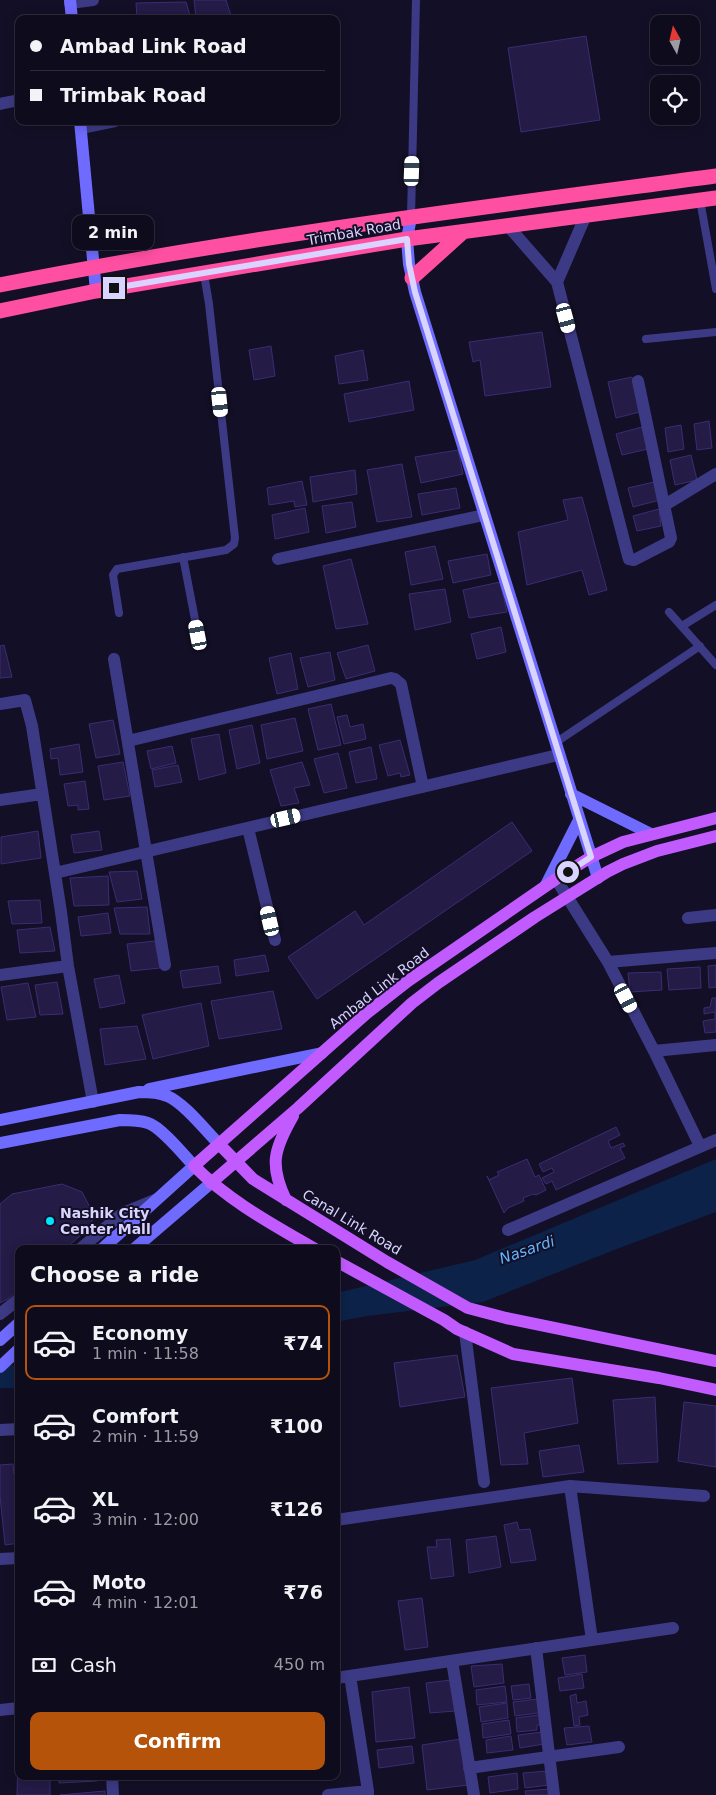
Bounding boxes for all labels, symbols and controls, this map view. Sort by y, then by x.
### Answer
north arrow [650,15,700,65]
map controls [650,15,700,125]
text: Ambad Link Road [60,35,247,57]
button: locate [650,75,700,125]
text: Trimbak Road [60,84,206,106]
car [403,156,420,186]
callout: 2 min [73,216,155,250]
street label: Trimbak Road [305,216,402,248]
text: 2 min [88,223,138,242]
route end [103,277,125,299]
car [554,302,577,334]
car [210,386,229,418]
car [187,619,208,651]
car [269,807,302,829]
route start [557,861,579,883]
car [259,905,280,937]
street label: Ambad Link Road [326,944,432,1032]
car [612,981,639,1015]
street label: Canal Link Road [300,1186,404,1258]
place label: Nashik City Center Mall [60,1205,151,1237]
marker: Nashik City Center Mall [44,1215,56,1227]
water label: Nasardi [497,1232,558,1268]
text: Choose a ride [30,1262,199,1287]
icon: car [32,1320,77,1365]
text: Economy [92,1322,188,1344]
text: ₹74 [283,1332,323,1354]
text: 1 min · 11:58 [92,1344,199,1363]
icon: car [32,1403,77,1448]
text: Comfort [92,1405,179,1427]
text: ₹100 [270,1415,323,1437]
text: 2 min · 11:59 [92,1427,199,1446]
icon: car [32,1486,77,1531]
text: XL [92,1488,119,1510]
text: ₹126 [270,1498,323,1520]
text: 3 min · 12:00 [92,1510,199,1529]
icon: car [32,1569,77,1614]
text: Moto [92,1571,146,1593]
text: ₹76 [283,1581,323,1603]
text: 4 min · 12:01 [92,1593,199,1612]
icon: cash [30,1651,58,1679]
text: Cash [70,1654,117,1676]
text: 450 m [274,1655,325,1674]
button: Confirm [30,1712,325,1770]

